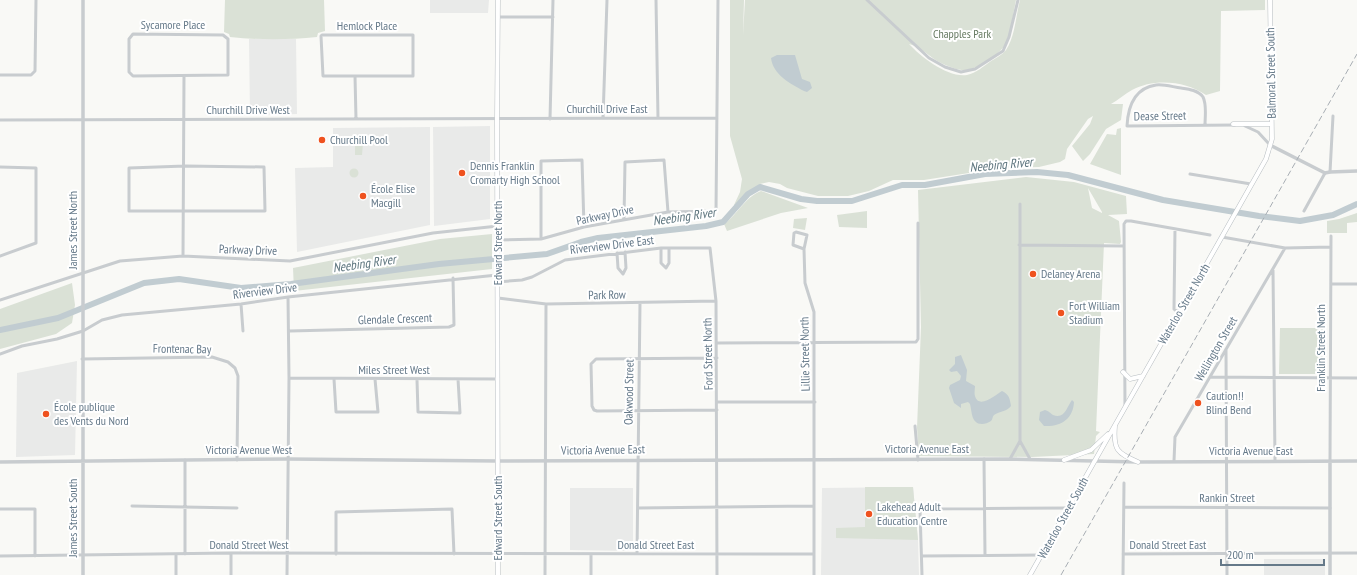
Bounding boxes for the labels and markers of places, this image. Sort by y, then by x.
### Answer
place label: Churchill Pool [330,132,388,147]
marker: Churchill Pool [317,135,327,145]
place label: Dennis Franklin Cromarty High School [470,158,560,187]
marker: Dennis Franklin Cromarty High School [457,168,467,178]
place label: École Elise Macgill [371,181,415,210]
marker: École Elise Macgill [358,191,368,201]
place label: Delaney Arena [1041,266,1100,281]
marker: Delaney Arena [1028,269,1038,279]
place label: Fort William Stadium [1069,298,1120,327]
marker: Fort William Stadium [1056,308,1066,318]
place label: Caution!! Blind Bend [1206,388,1251,417]
marker: Caution!! Blind Bend [1193,398,1203,408]
place label: École publique des Vents du Nord [54,399,129,428]
marker: École publique des Vents du Nord [41,409,51,419]
place label: Lakehead Adult Education Centre [877,499,947,528]
marker: Lakehead Adult Education Centre [864,509,874,519]

